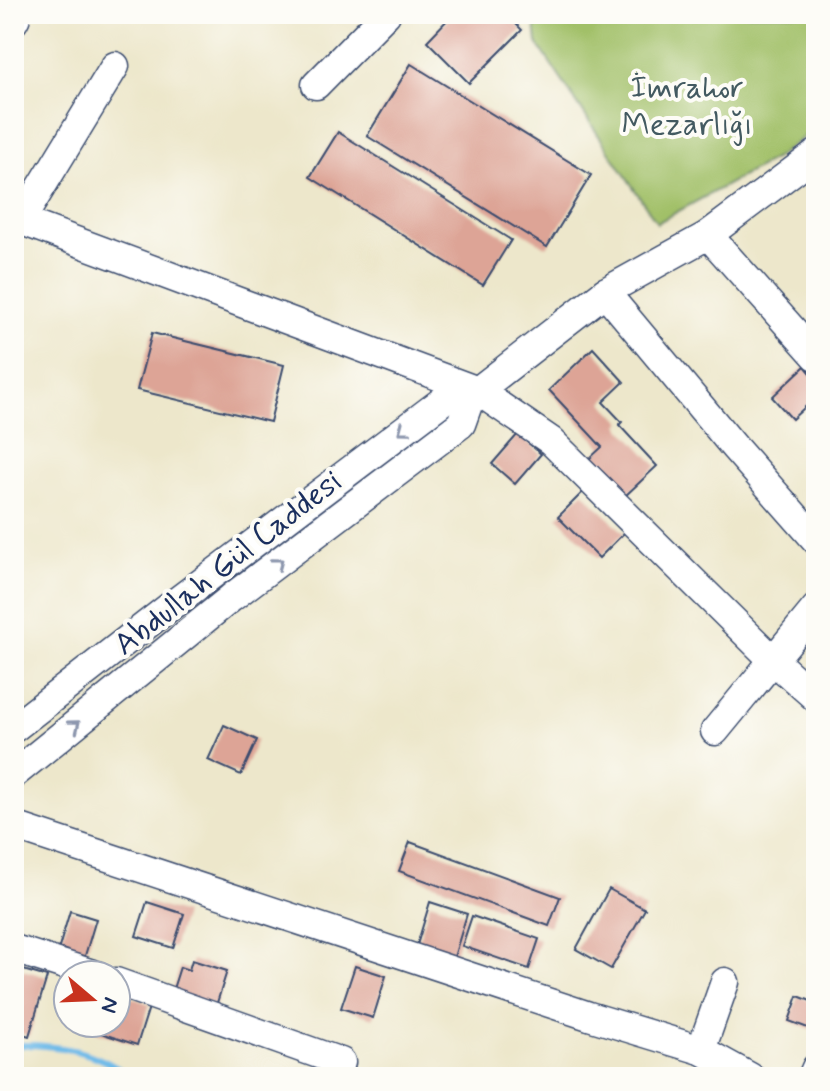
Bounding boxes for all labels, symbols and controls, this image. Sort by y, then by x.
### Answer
park label: İmrahor Mezarlığı [621,67,753,146]
one-way arrow [398,420,412,434]
street label: Abdullah Gül Caddesi [106,461,351,666]
one-way arrow [269,559,284,573]
one-way arrow [66,720,80,735]
north arrow [52,959,132,1039]
text: N [93,993,125,1016]

